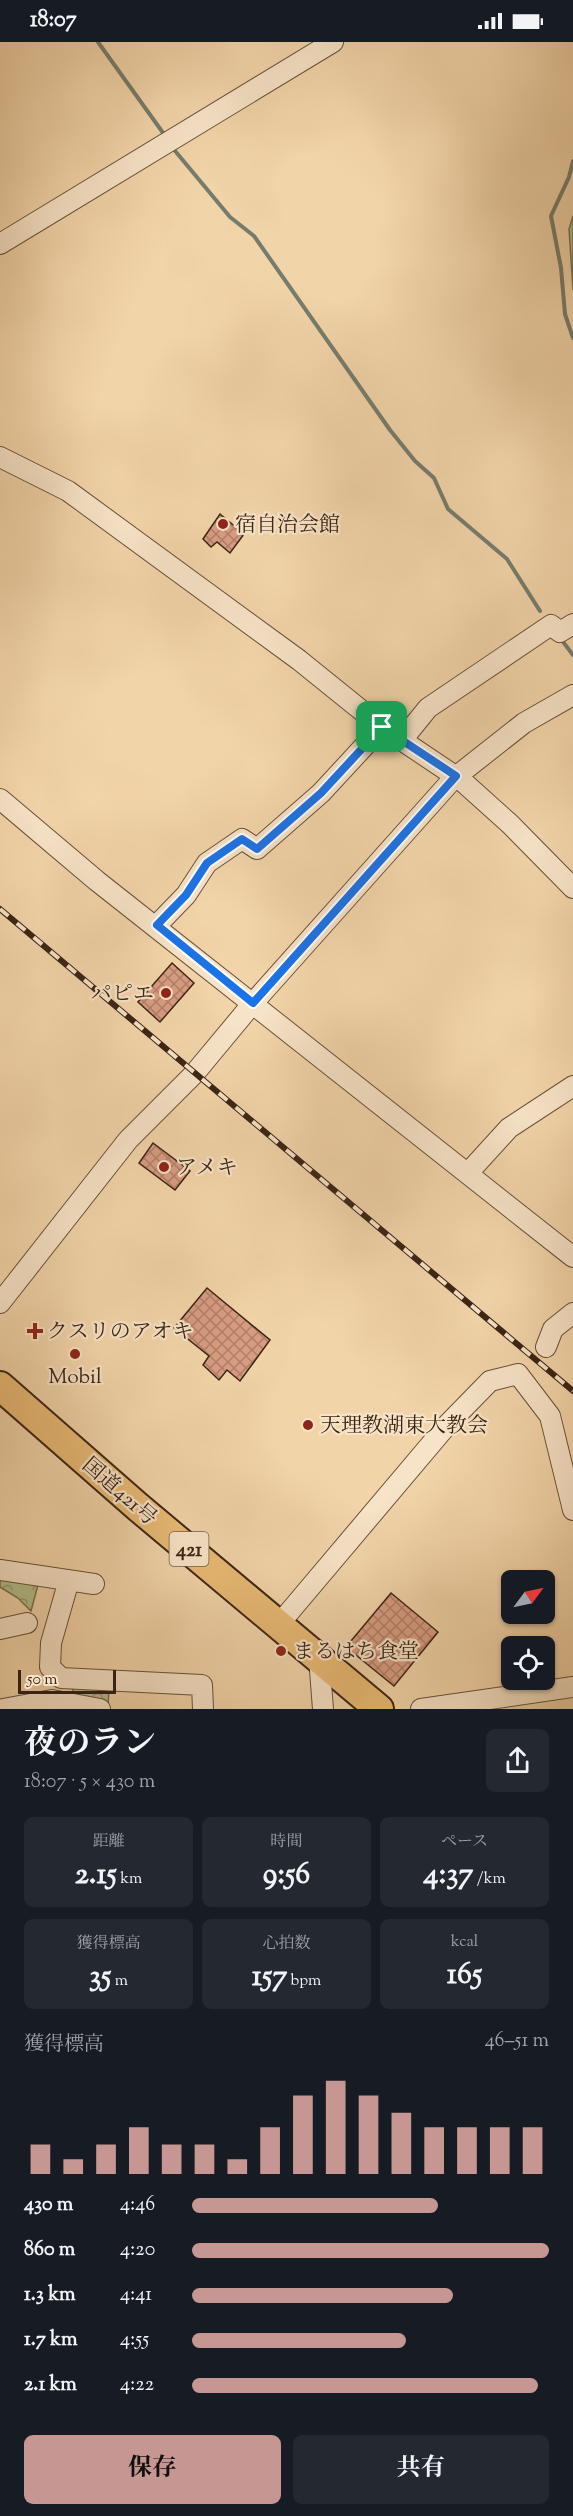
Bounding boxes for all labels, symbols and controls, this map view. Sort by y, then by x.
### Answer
text: 18:07 [30,5,77,37]
place label: 宿自治会館 [235,511,340,541]
marker: 宿自治会館 [216,517,230,531]
pin [356,701,407,752]
icon: arrive [365,710,398,743]
place label: パピエ [91,980,154,1010]
marker: パピエ [159,986,173,1000]
place label: アメキ [176,1154,238,1184]
marker: アメキ [157,1160,171,1174]
place label: クスリのアオキ [47,1318,194,1348]
marker: クスリのアオキ [28,1324,42,1338]
marker: Mobil [68,1347,82,1361]
place label: Mobil [48,1363,102,1393]
place label: 天理教湖東大教会 [320,1412,488,1442]
marker: 天理教湖東大教会 [301,1418,315,1432]
street label: 国道421号 [75,1451,163,1534]
road number: 421 [170,1532,208,1566]
north arrow [501,1570,555,1624]
map controls [501,1570,555,1690]
button: locate [501,1636,555,1690]
place label: まるはち食堂 [293,1638,419,1668]
marker: まるはち食堂 [274,1644,288,1658]
scale bar [18,1667,116,1694]
text: 50 m [27,1669,58,1692]
text: 夜のラン [24,1721,156,1769]
button: share [486,1729,549,1792]
text: 18:07 · 5 × 430 m [24,1768,155,1797]
text: 距離 [92,1831,125,1854]
text: 時間 [270,1831,303,1854]
text: ペース [441,1831,488,1854]
text: 2.15 [75,1854,117,1897]
text: 9:56 [263,1854,310,1897]
text: 4:37 [423,1854,473,1897]
text: km [117,1868,142,1891]
text: /km [473,1868,506,1891]
text: kcal [451,1931,478,1954]
text: 獲得標高 [76,1933,141,1956]
text: 心拍数 [262,1933,311,1956]
text: 165 [447,1954,482,1997]
text: 35 [89,1956,111,1999]
text: 157 [252,1956,287,1999]
text: m [111,1970,128,1993]
text: bpm [287,1970,321,1993]
text: 46–51 m [485,2027,549,2056]
text: 獲得標高 [24,2031,104,2060]
text: 430 m [24,2191,73,2220]
text: 4:46 [120,2191,155,2220]
text: 860 m [24,2236,75,2265]
text: 4:20 [120,2236,155,2265]
text: 1.3 km [24,2281,76,2310]
text: 4:41 [120,2281,152,2310]
text: 1.7 km [24,2326,78,2355]
text: 4:55 [120,2326,149,2355]
text: 2.1 km [24,2371,77,2400]
text: 4:22 [120,2371,154,2400]
button: 保存 [24,2435,281,2504]
button: 共有 [293,2435,549,2504]

